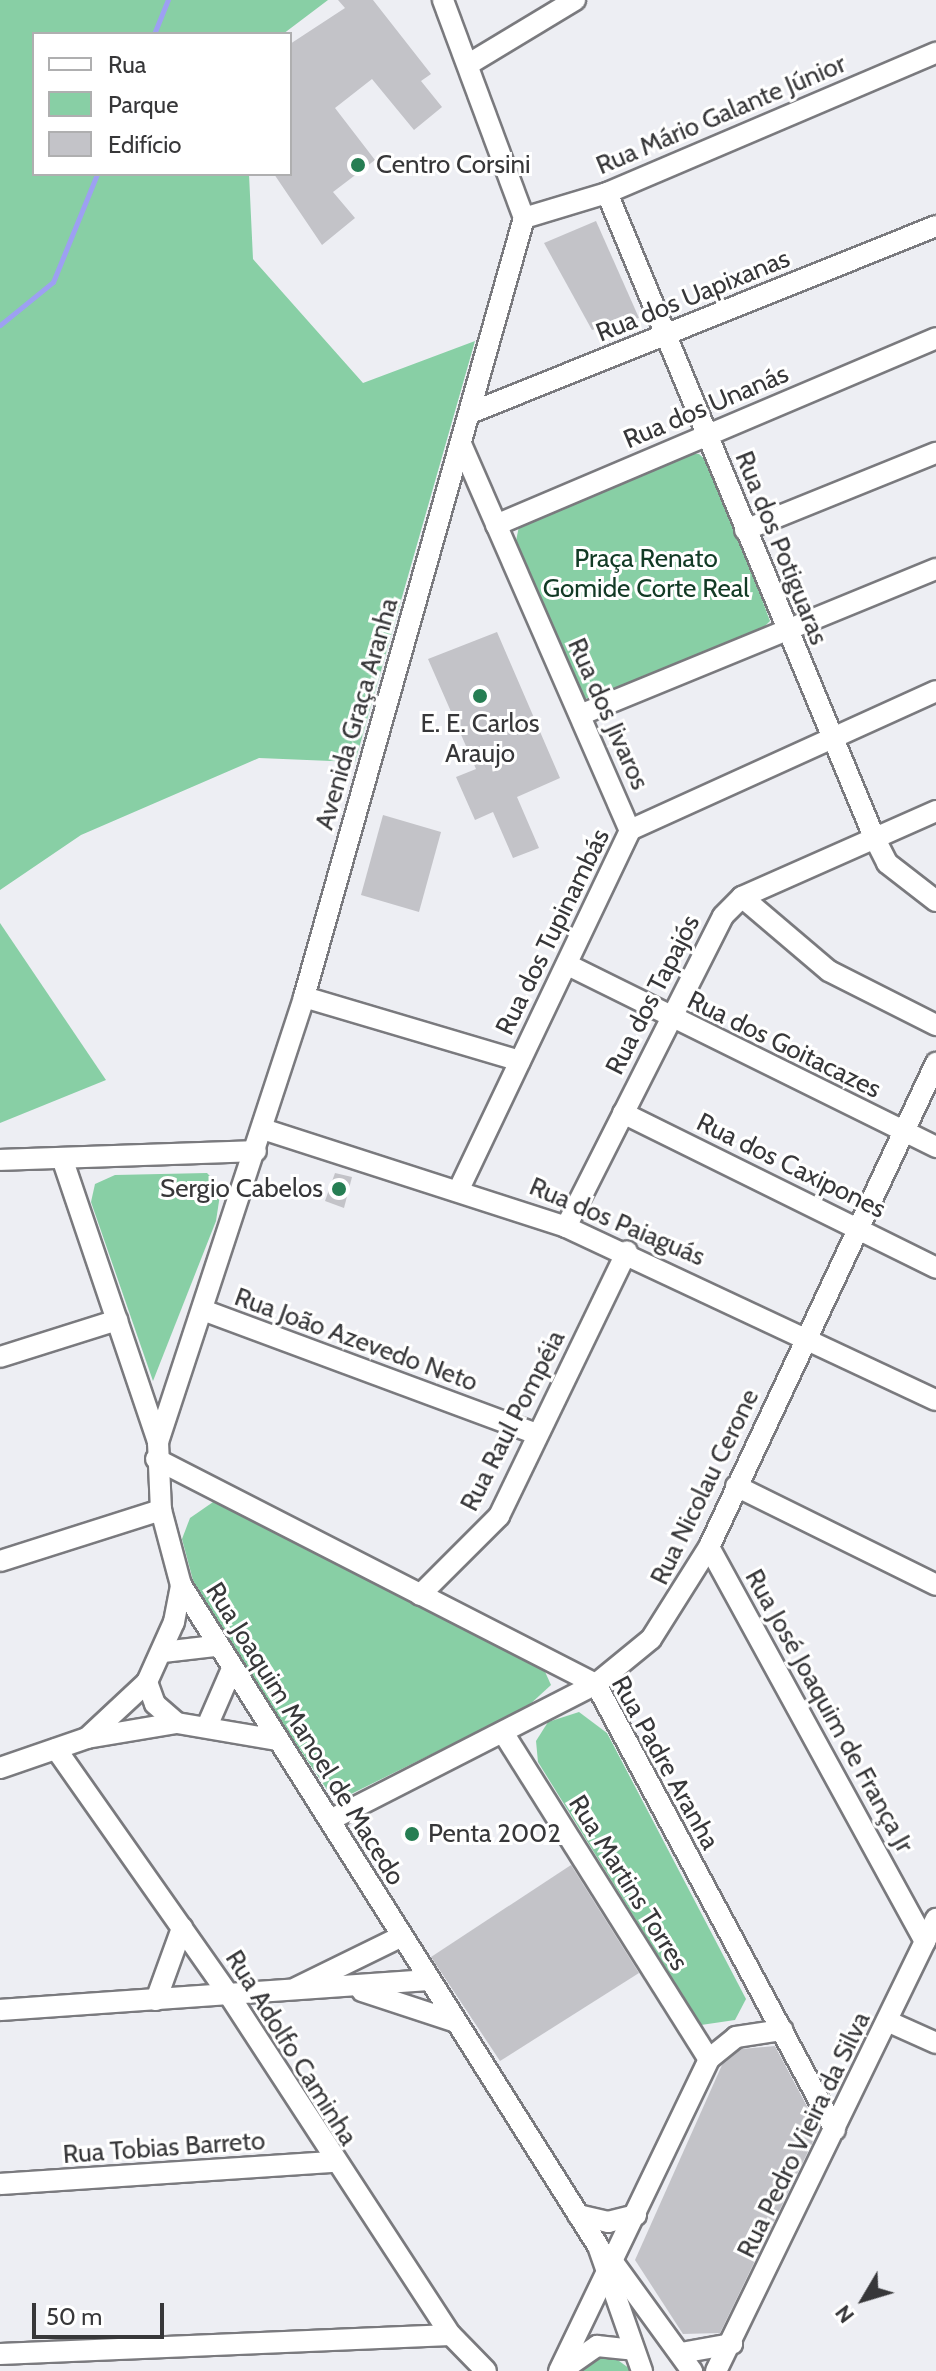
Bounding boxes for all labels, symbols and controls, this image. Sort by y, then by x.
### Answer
legend [32,32,292,176]
street label: Rua Mário Galante Júnior [592,48,850,182]
text: Rua [108,50,146,79]
text: Parque [108,90,178,119]
text: Edifício [108,130,182,159]
place label: Centro Corsini [376,149,531,181]
marker: Centro Corsini [347,154,369,176]
street label: Rua dos Uapixanas [592,243,794,349]
street label: Rua dos Unanás [619,358,793,456]
street label: Rua dos Potiguaras [728,447,834,649]
park label: Praça Renato Gomide Corte Real [543,543,749,604]
street label: Avenida Graça Aranha [309,595,405,833]
street label: Rua dos Jivaros [561,633,655,795]
marker: E. E. Carlos Araujo [471,687,489,705]
place label: E. E. Carlos Araujo [420,708,540,770]
street label: Rua dos Tupinambás [490,824,616,1040]
street label: Rua dos Tapajós [599,910,707,1080]
street label: Rua dos Goitacazes [682,985,886,1105]
street label: Rua dos Caxipones [691,1107,891,1225]
street label: Rua dos Paiaguás [525,1171,709,1273]
place label: Sergio Cabelos [160,1173,323,1205]
marker: Sergio Cabelos [330,1180,348,1198]
street label: Rua João Azevedo Neto [230,1282,482,1398]
street label: Rua Raul Pompéia [454,1326,572,1516]
street label: Rua Nicolau Cerone [644,1384,766,1590]
street label: Rua José Joaquim de França Jr [738,1564,920,1858]
street label: Rua Joaquim Manoel de Macedo [199,1577,411,1891]
street label: Rua Padre Aranha [604,1671,726,1855]
street label: Rua Martins Torres [562,1790,694,1976]
place label: Penta 2002 [428,1818,561,1850]
marker: Penta 2002 [403,1825,421,1843]
street label: Rua Adolfo Caminha [218,1945,364,2151]
street label: Rua Pedro Vieira da Silva [731,2007,877,2263]
street label: Rua Tobias Barreto [62,2125,266,2171]
north arrow [824,2259,904,2339]
scale bar [36,2287,168,2337]
text: N [829,2300,860,2329]
text: 50 m [46,2302,102,2331]

